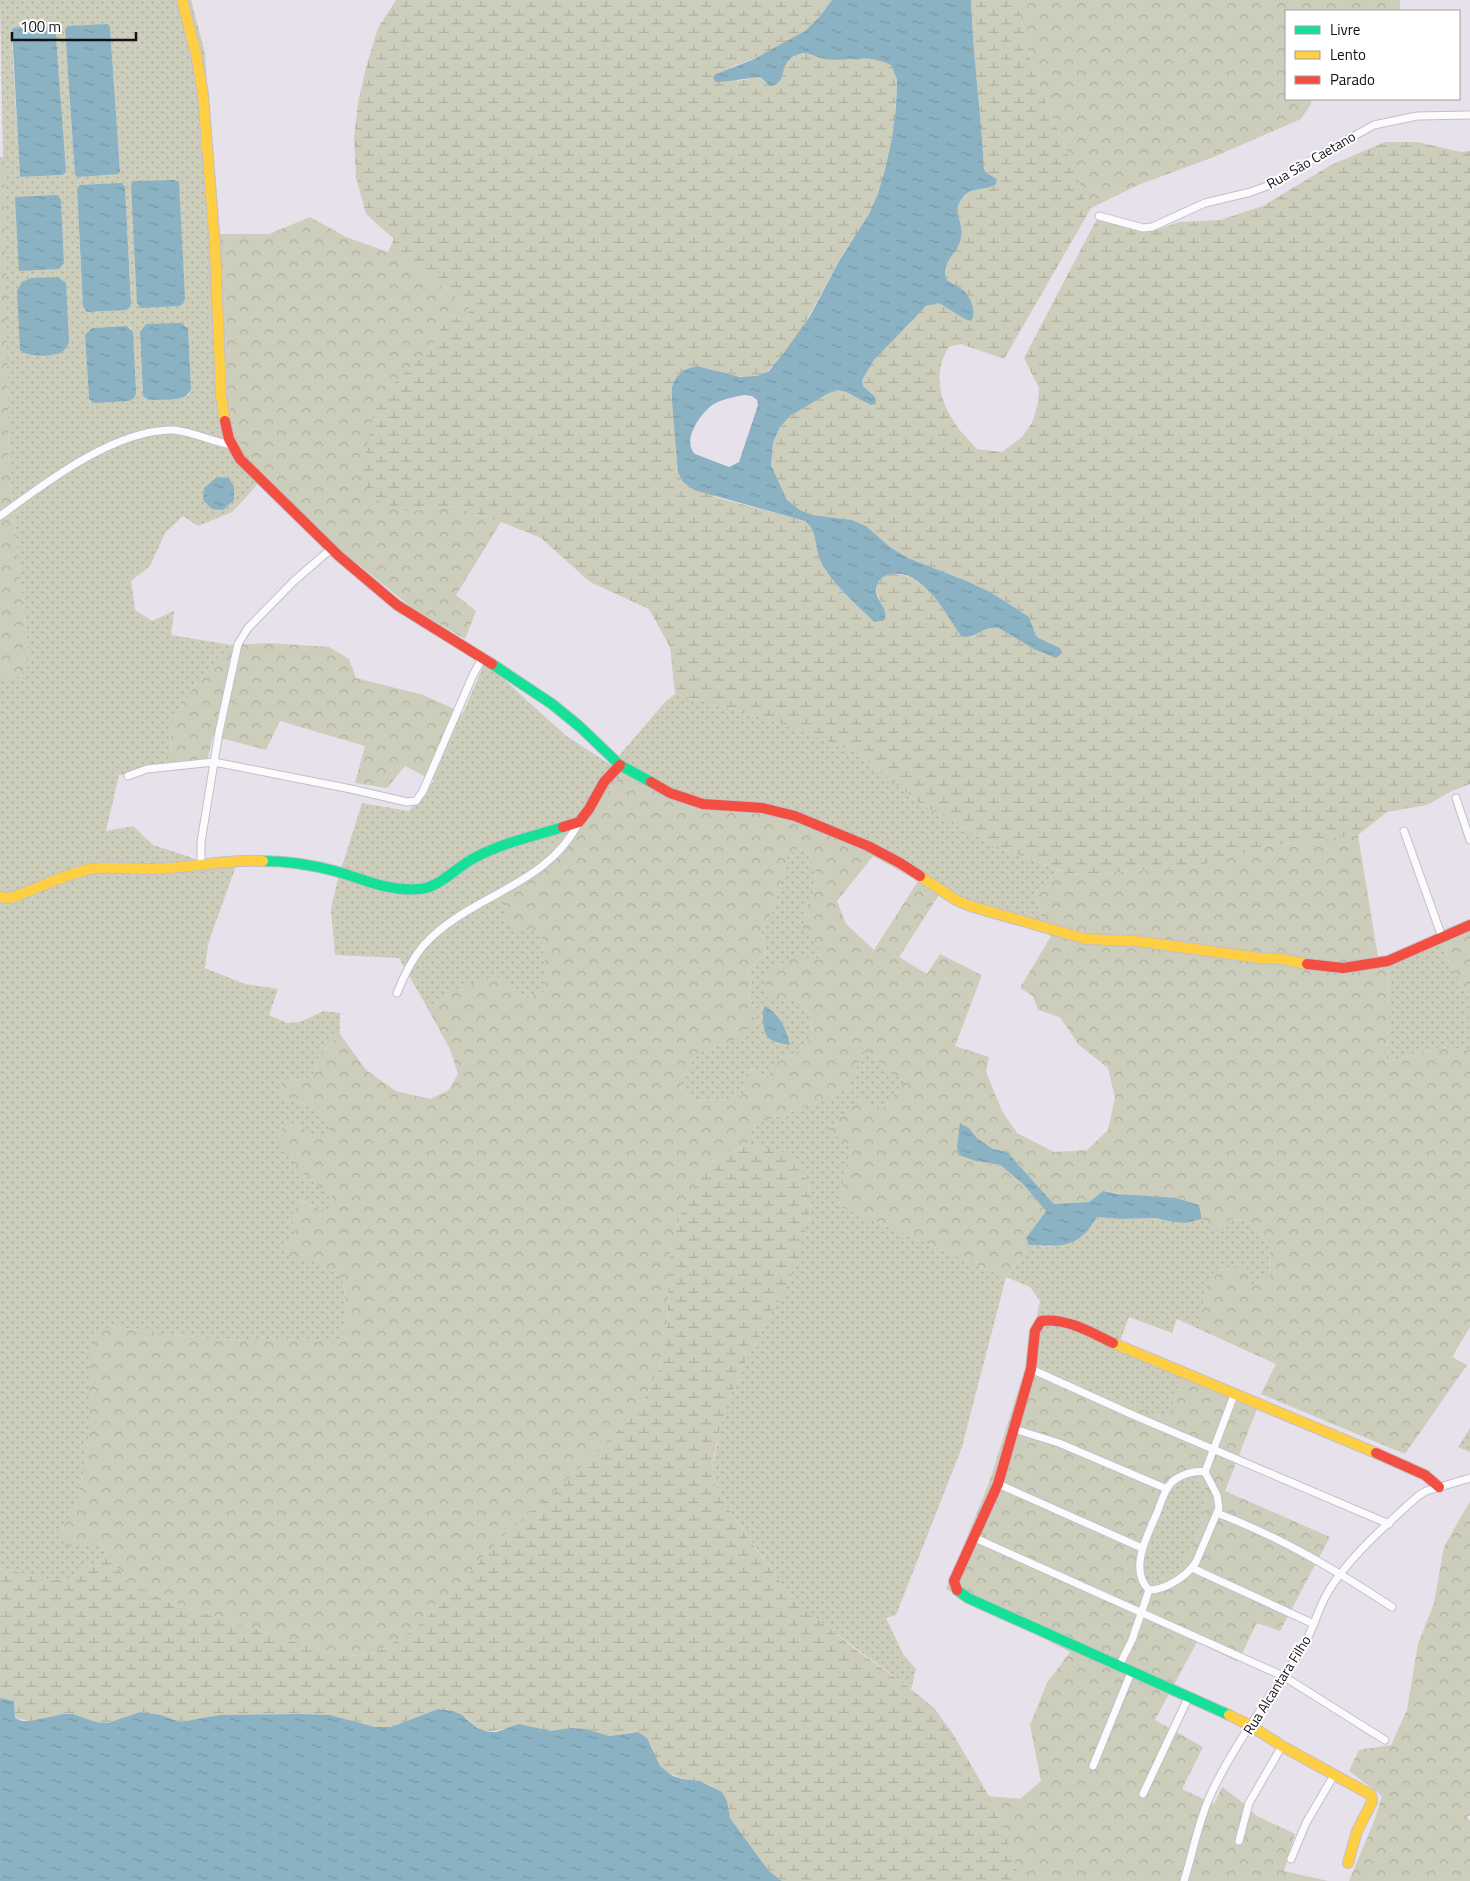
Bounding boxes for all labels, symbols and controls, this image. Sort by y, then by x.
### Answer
scale bar [12,10,136,42]
legend [1285,10,1460,100]
text: 100 m [20,15,61,38]
text: Livre [1330,18,1360,41]
text: Lento [1330,43,1366,66]
text: Parado [1330,68,1375,91]
street label: Rua São Caetano [1262,126,1359,194]
street label: Rua Alcantara Filho [1238,1631,1316,1739]

